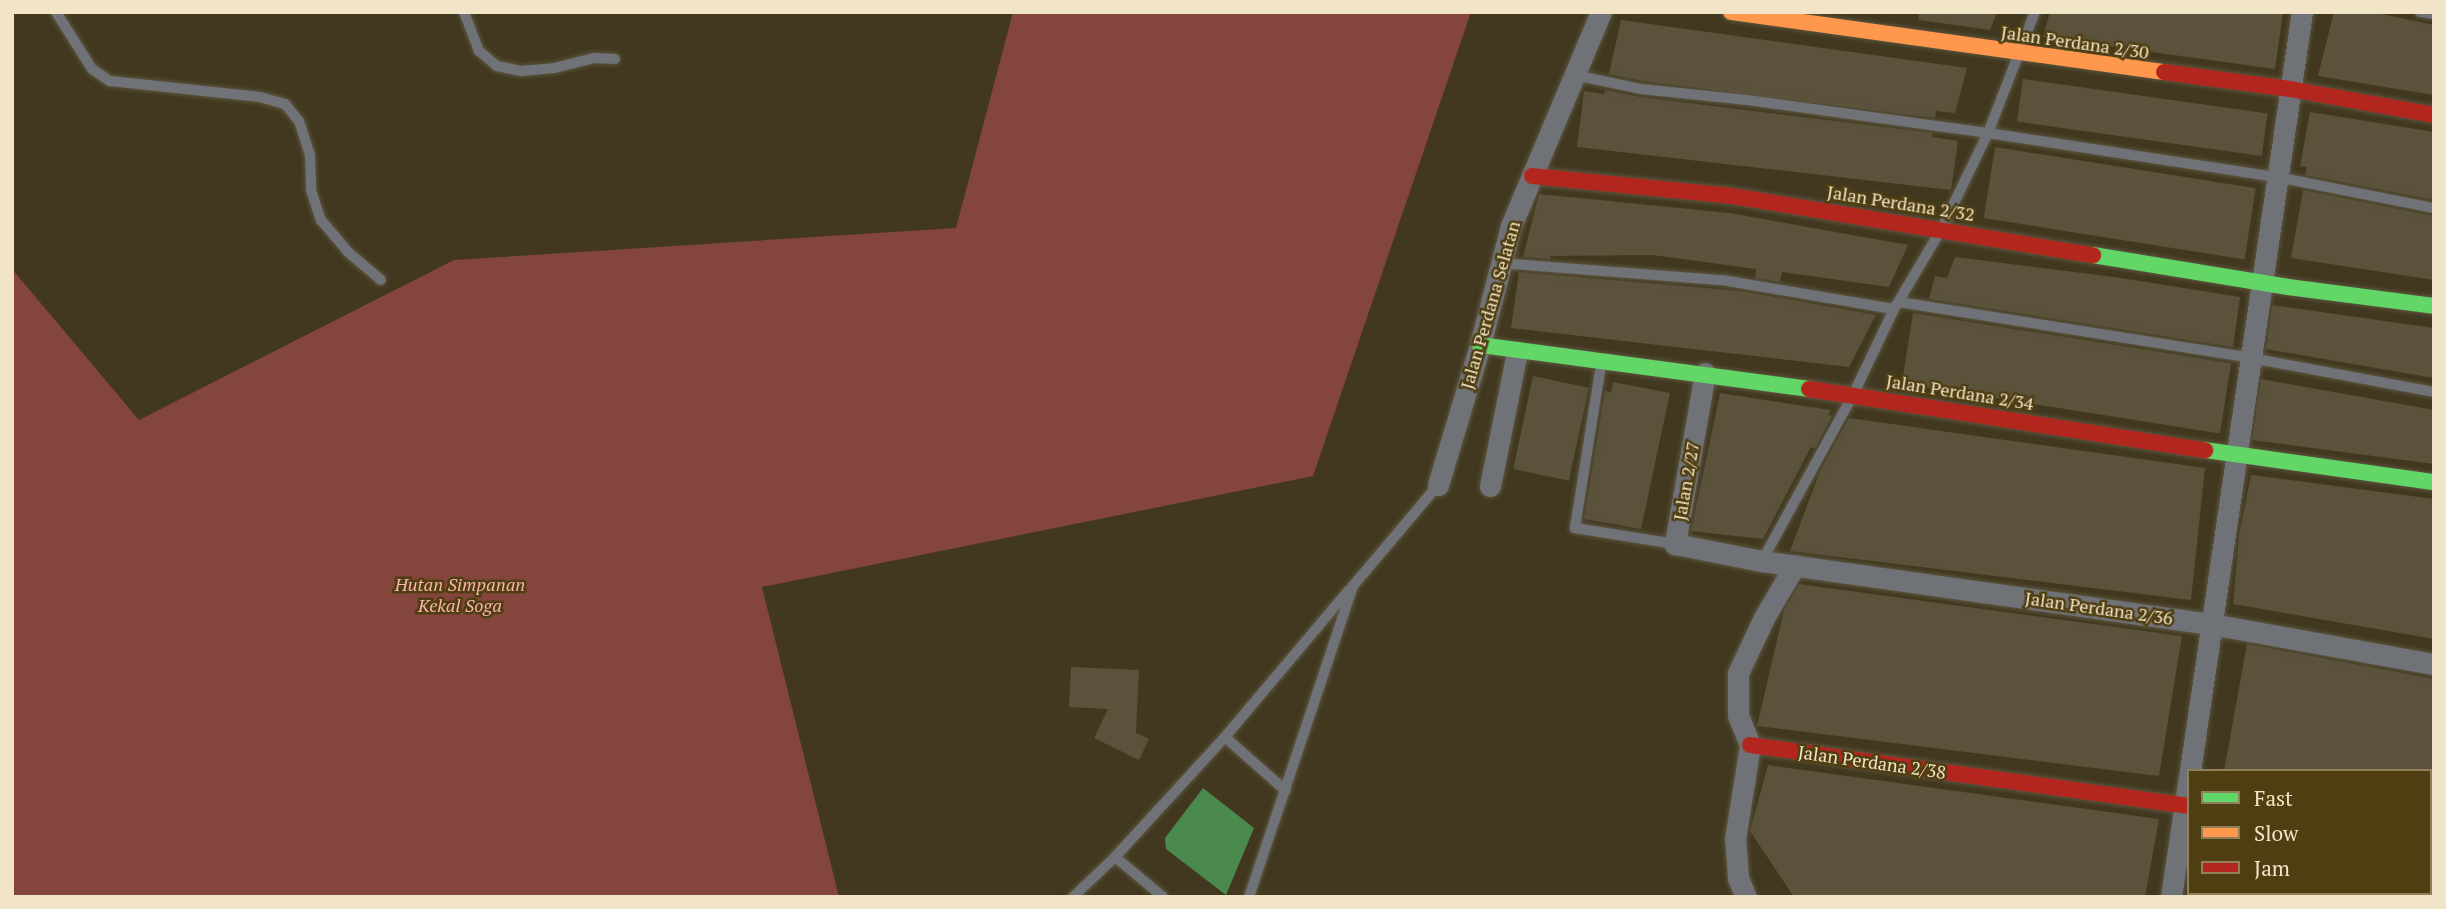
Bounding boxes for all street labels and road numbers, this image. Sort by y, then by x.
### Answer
street label: Jalan Perdana 2/30 [2000,21,2150,63]
street label: Jalan Perdana 2/32 [1826,181,1976,225]
street label: Jalan Perdana Selatan [1456,218,1524,392]
street label: Jalan Perdana 2/34 [1885,370,2035,414]
street label: Jalan 2/27 [1668,440,1704,522]
street label: Jalan Perdana 2/36 [2024,587,2174,629]
street label: Jalan Perdana 2/38 [1797,741,1947,783]

